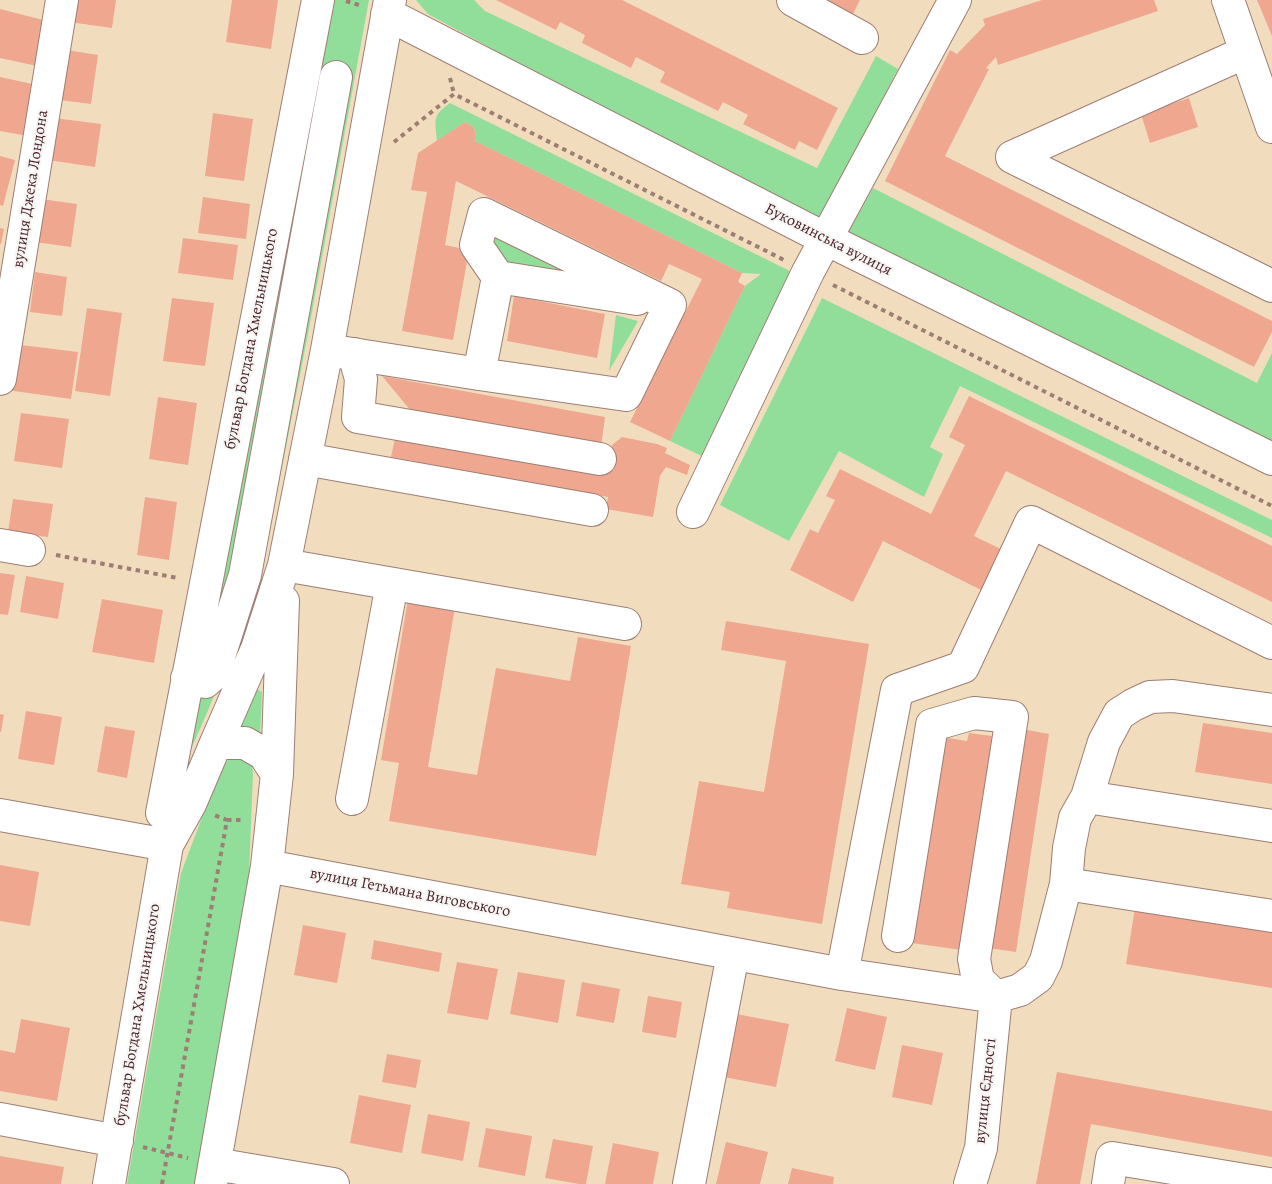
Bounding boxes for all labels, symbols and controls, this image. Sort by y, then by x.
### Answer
street label: вулиця Джека Лондона [9,109,53,269]
street label: Буковинська вулиця [761,200,895,280]
street label: бульвар Богдана Хмельницького [221,227,283,451]
street label: вулиця Гетьмана Виговського [308,864,512,922]
street label: бульвар Богдана Хмельницького [111,902,165,1128]
street label: вулиця Єдності [971,1037,1001,1145]

